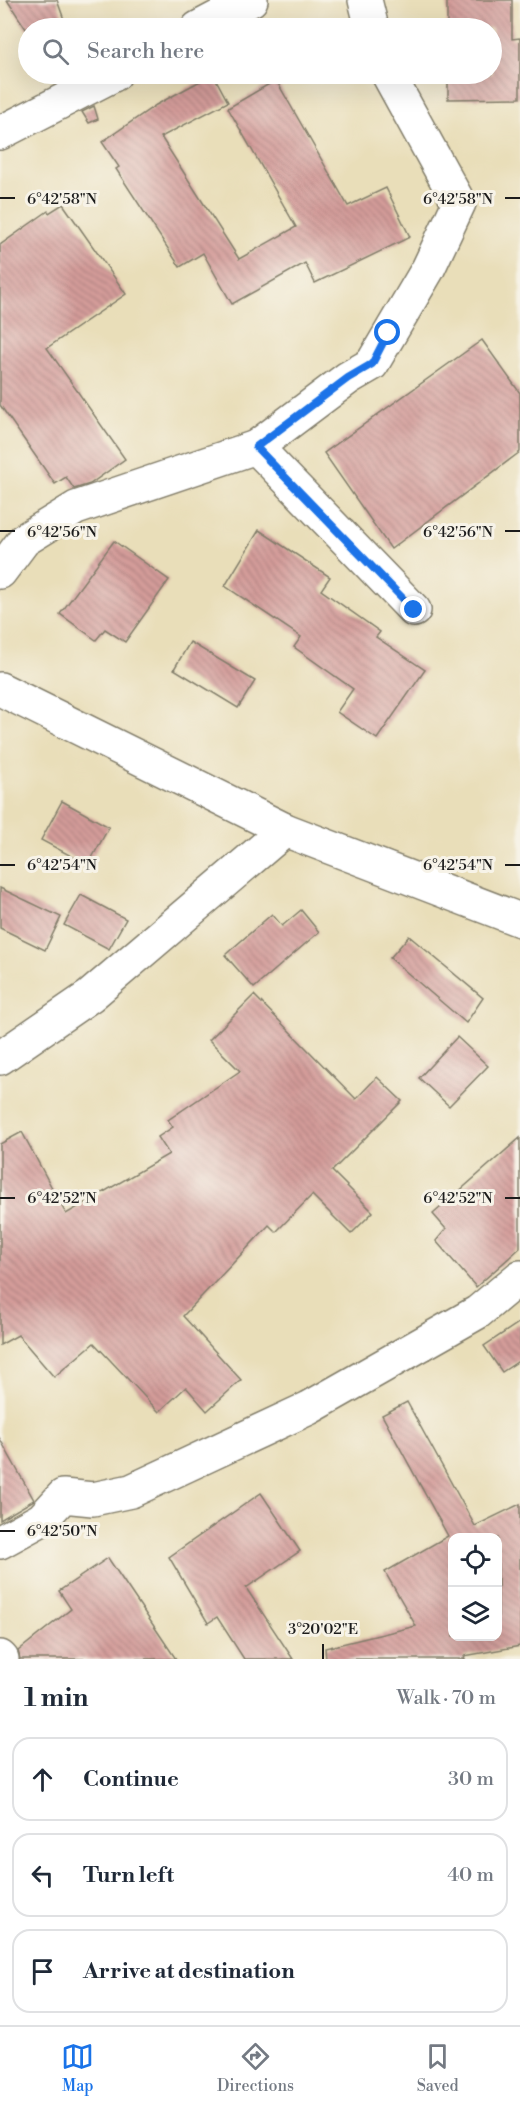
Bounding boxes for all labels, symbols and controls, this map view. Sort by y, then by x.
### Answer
search box [18,18,502,84]
icon: search [39,35,72,68]
text: Search here [87,38,204,65]
text: 6°42'58"N [27,190,97,209]
text: 6°42'58"N [423,190,493,209]
route start [374,319,400,345]
text: 6°42'56"N [27,523,97,542]
text: 6°42'56"N [423,523,493,542]
route end [400,596,426,622]
text: 6°42'54"N [27,856,97,875]
text: 6°42'54"N [423,856,493,875]
text: 6°42'52"N [27,1189,97,1208]
text: 6°42'52"N [423,1189,493,1208]
text: 6°42'50"N [27,1522,97,1541]
map controls [448,1533,502,1641]
button: locate [448,1533,502,1587]
button: layers [448,1587,502,1641]
text: 3°20'02"E [288,1620,358,1639]
text: 1 min [24,1682,89,1714]
text: Walk · 70 m [397,1686,496,1711]
icon: ahead [26,1763,59,1796]
text: Continue [83,1766,179,1793]
text: 30 m [448,1767,494,1792]
icon: left [26,1859,59,1892]
text: Turn left [83,1862,174,1889]
text: 40 m [447,1863,494,1888]
icon: arrive [26,1955,59,1988]
text: Arrive at destination [83,1958,295,1985]
tab: Map [61,2040,94,2096]
tab: Directions [217,2040,294,2096]
tab: Saved [417,2040,459,2096]

